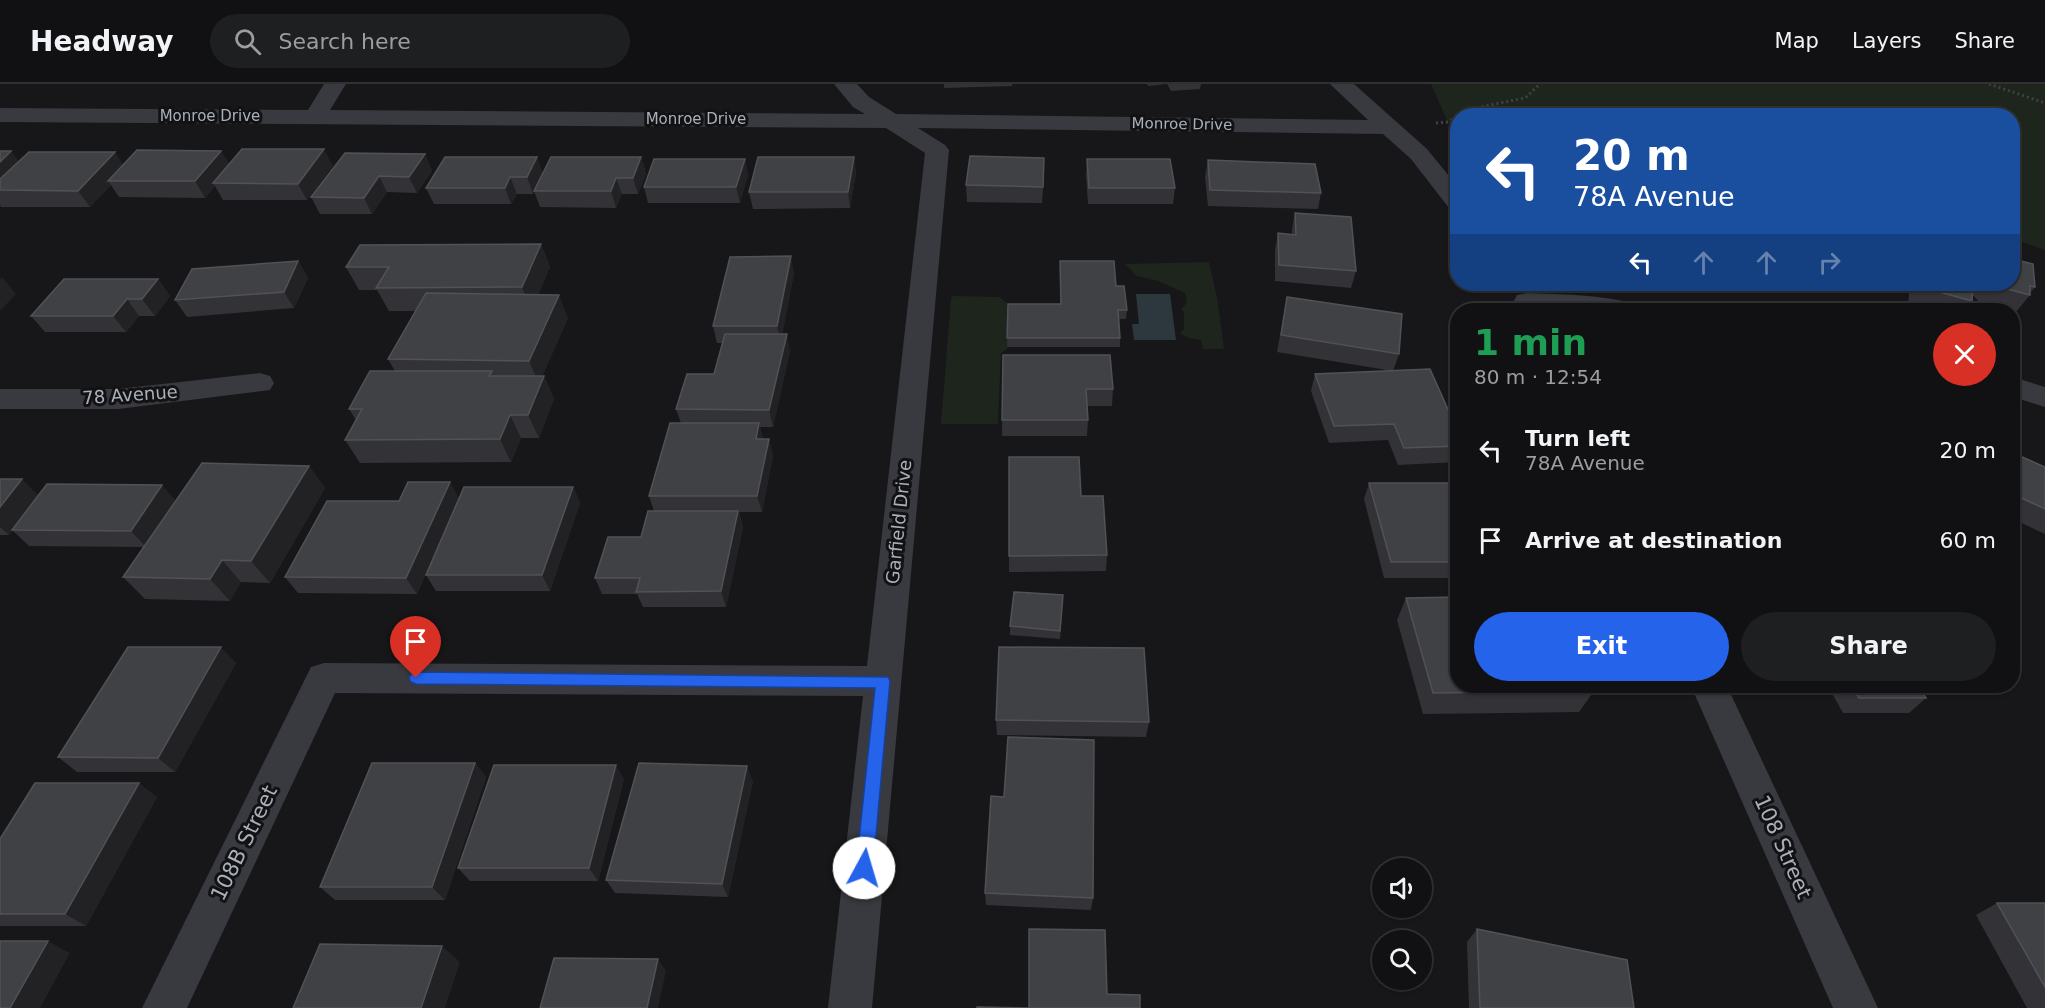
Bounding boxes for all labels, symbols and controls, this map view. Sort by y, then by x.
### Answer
search box [210,14,630,68]
text: Headway [30,25,174,58]
icon: search [231,25,264,58]
text: Search here [279,29,411,54]
text: Map [1775,29,1819,53]
text: Layers [1852,29,1921,53]
text: Share [1954,29,2015,53]
street label: Monroe Drive [160,107,260,125]
street label: Monroe Drive [646,110,746,128]
street label: Monroe Drive [1132,114,1232,134]
text: 20 m [1573,131,1690,180]
icon: left [1474,132,1552,210]
text: 78A Avenue [1573,181,1735,212]
icon: left [1624,246,1657,279]
icon: ahead [1687,246,1720,279]
icon: ahead [1750,246,1783,279]
icon: right [1813,246,1846,279]
text: 1 min [1474,322,1587,363]
button: close [1933,323,1996,386]
text: 80 m · 12:54 [1474,365,1602,389]
street label: 78 Avenue [82,381,178,408]
text: Turn left [1525,426,1630,451]
icon: left [1474,434,1507,467]
text: 20 m [1940,438,1996,463]
text: 78A Avenue [1525,451,1645,475]
street label: Garfield Drive [882,459,915,585]
icon: arrive [1474,524,1507,557]
text: Arrive at destination [1525,528,1782,553]
text: 60 m [1940,528,1996,553]
button: Exit [1474,612,1729,681]
button: Share [1741,612,1996,681]
pin [390,616,441,678]
icon: arrive [399,625,432,658]
street label: 108B Street [206,782,282,904]
street label: 108 Street [1750,792,1816,902]
position arrow [832,836,896,900]
map controls [1372,858,1432,990]
button: sound [1372,858,1432,918]
button: search [1372,930,1432,990]

